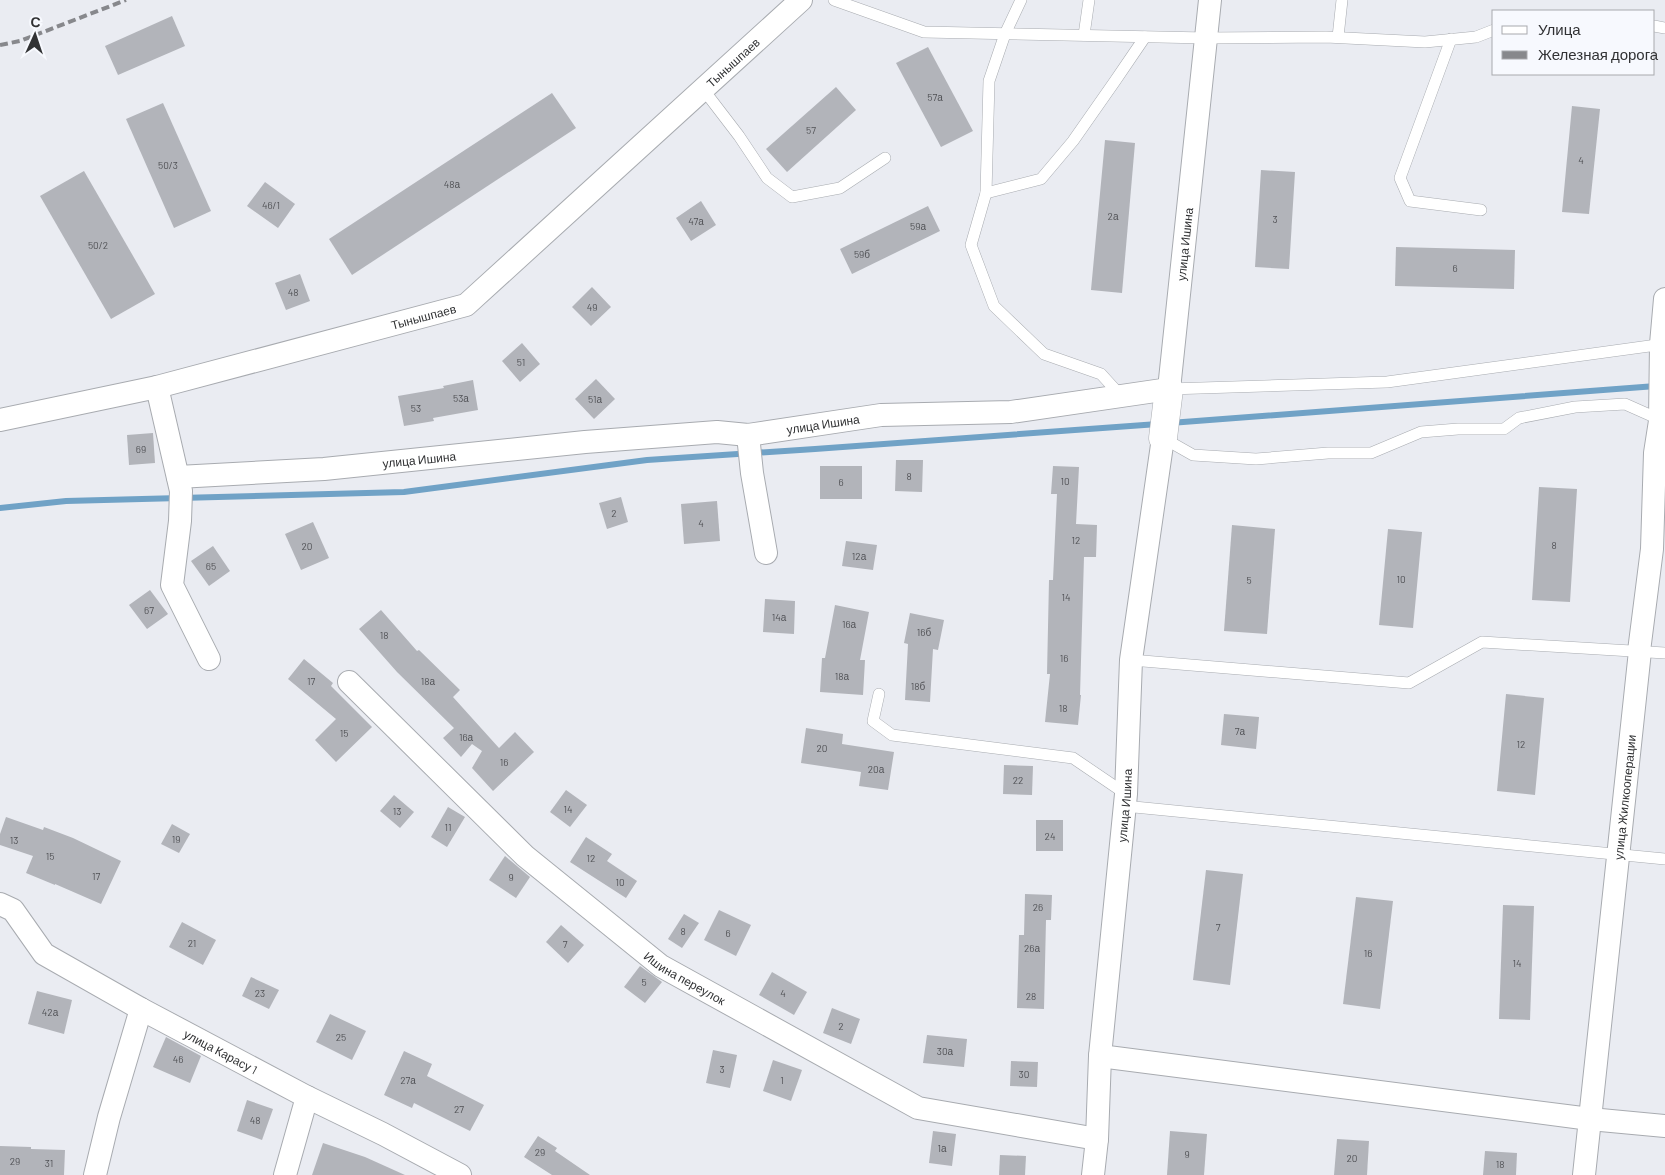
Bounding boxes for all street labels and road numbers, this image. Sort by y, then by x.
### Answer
street label: Тынышпаев [704,34,762,90]
street label: улица Ишина [1173,206,1195,282]
street label: Тынышпаев [389,301,457,332]
street label: улица Ишина [786,411,861,437]
street label: улица Ишина [382,448,457,471]
street label: улица Жилкооперации [1611,734,1638,861]
street label: улица Ишина [1114,768,1134,843]
street label: Ишина переулок [642,948,729,1008]
street label: улица Карасу 1 [181,1026,260,1076]

